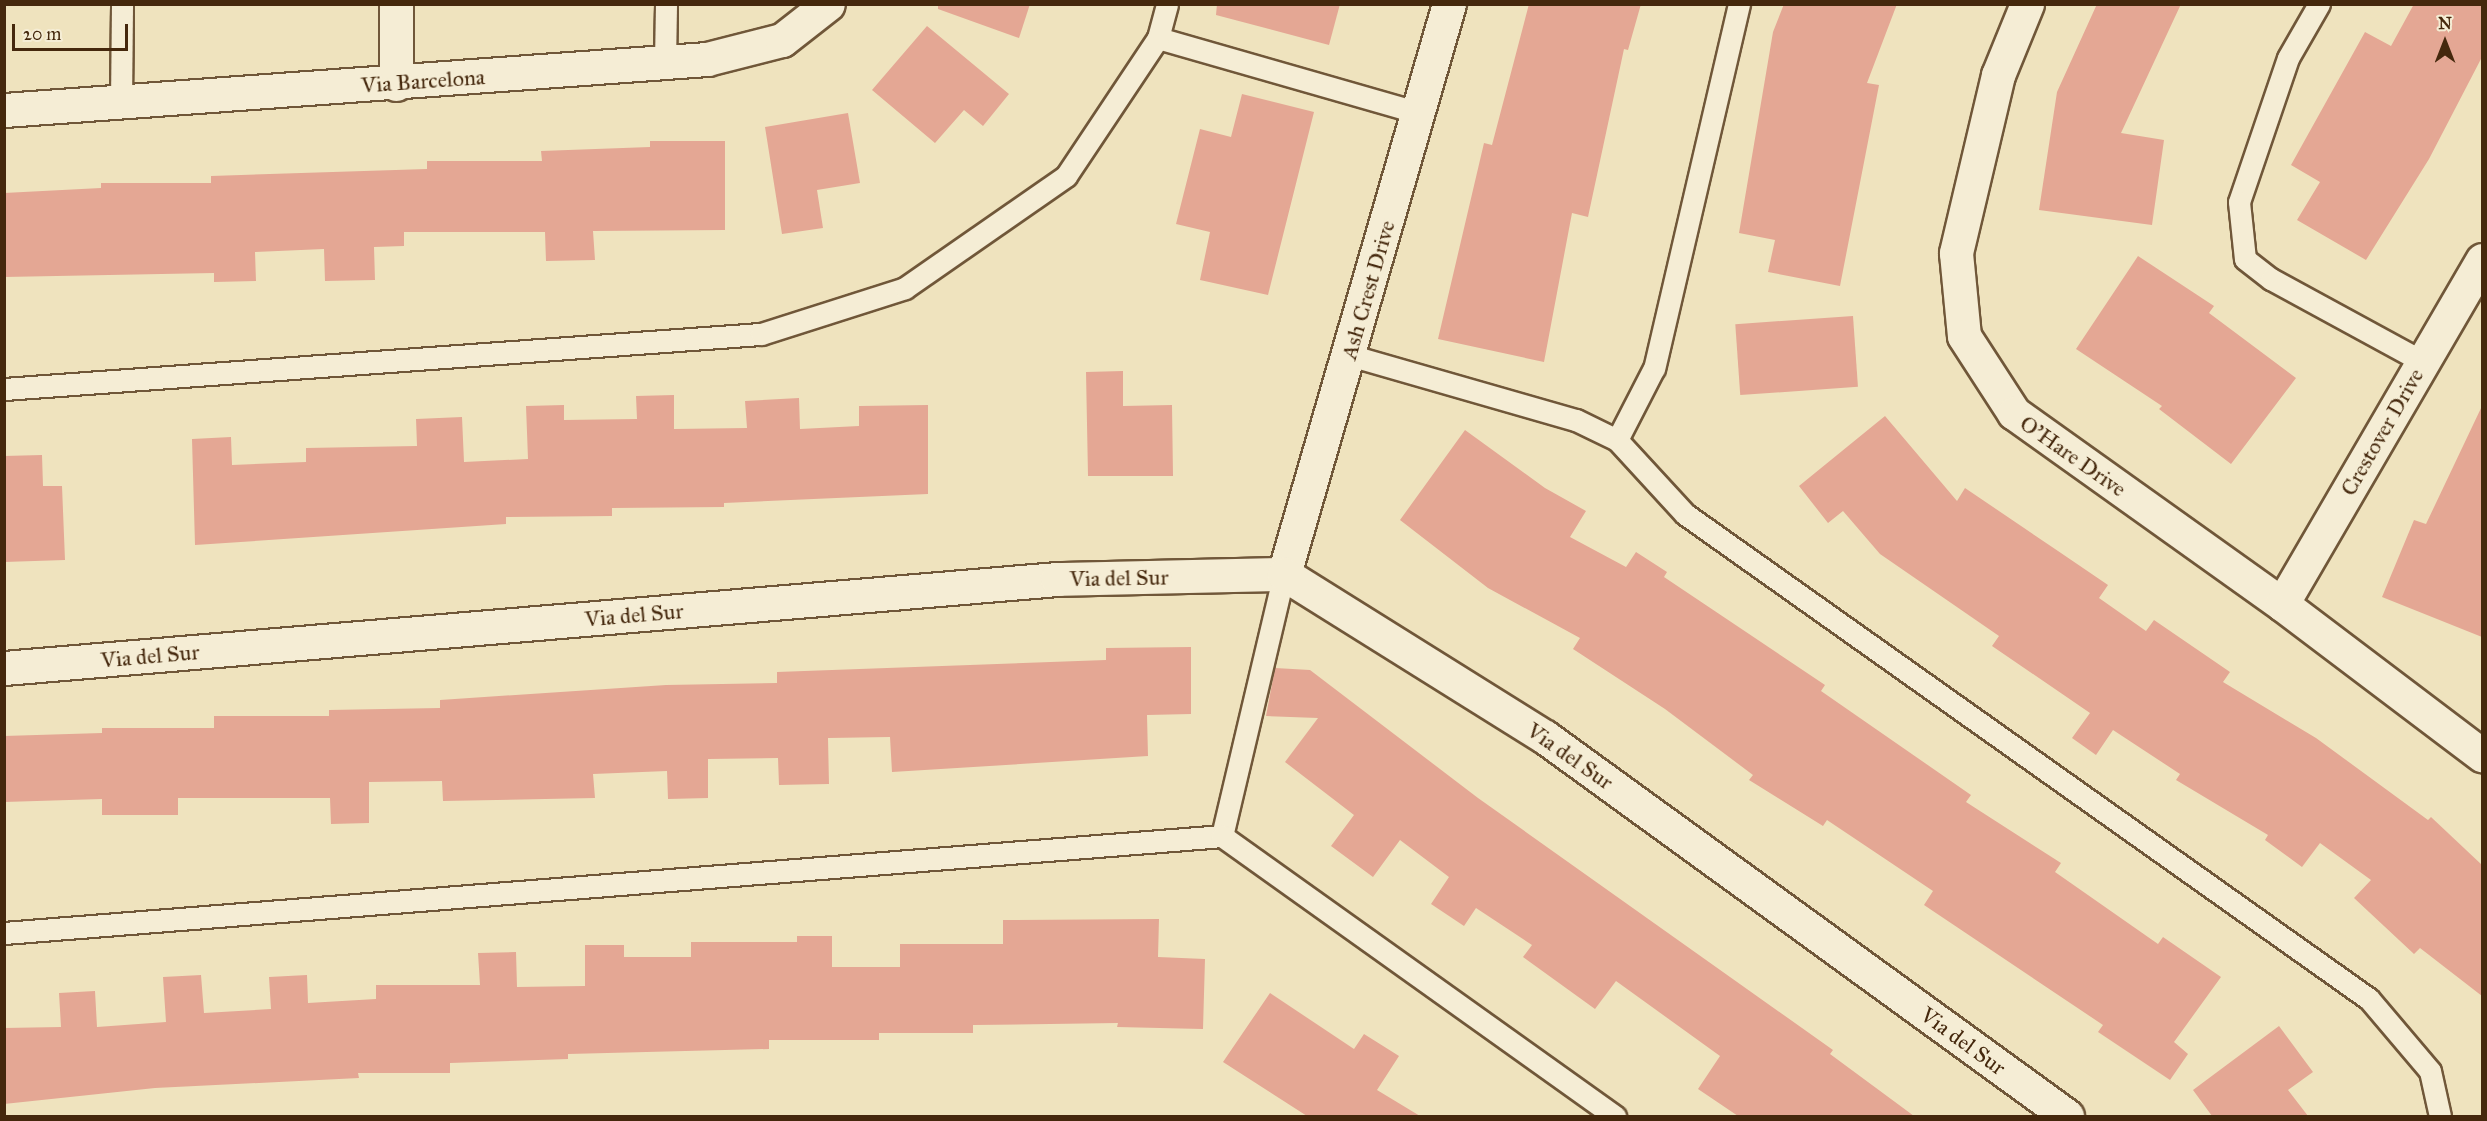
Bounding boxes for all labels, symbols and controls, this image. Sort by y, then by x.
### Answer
scale bar [15,12,130,50]
north arrow [2415,12,2475,72]
text: N [2438,14,2452,33]
text: 20 m [23,23,61,45]
street label: Via Barcelona [360,64,486,98]
street label: Ash Crest Drive [1336,217,1400,363]
street label: Crestover Drive [2335,364,2429,500]
street label: O'Hare Drive [2015,410,2131,502]
street label: Via del Sur [1069,564,1169,592]
street label: Via del Sur [584,598,684,632]
street label: Via del Sur [100,639,200,673]
street label: Via del Sur [1522,717,1618,795]
street label: Via del Sur [1915,1001,2011,1081]

